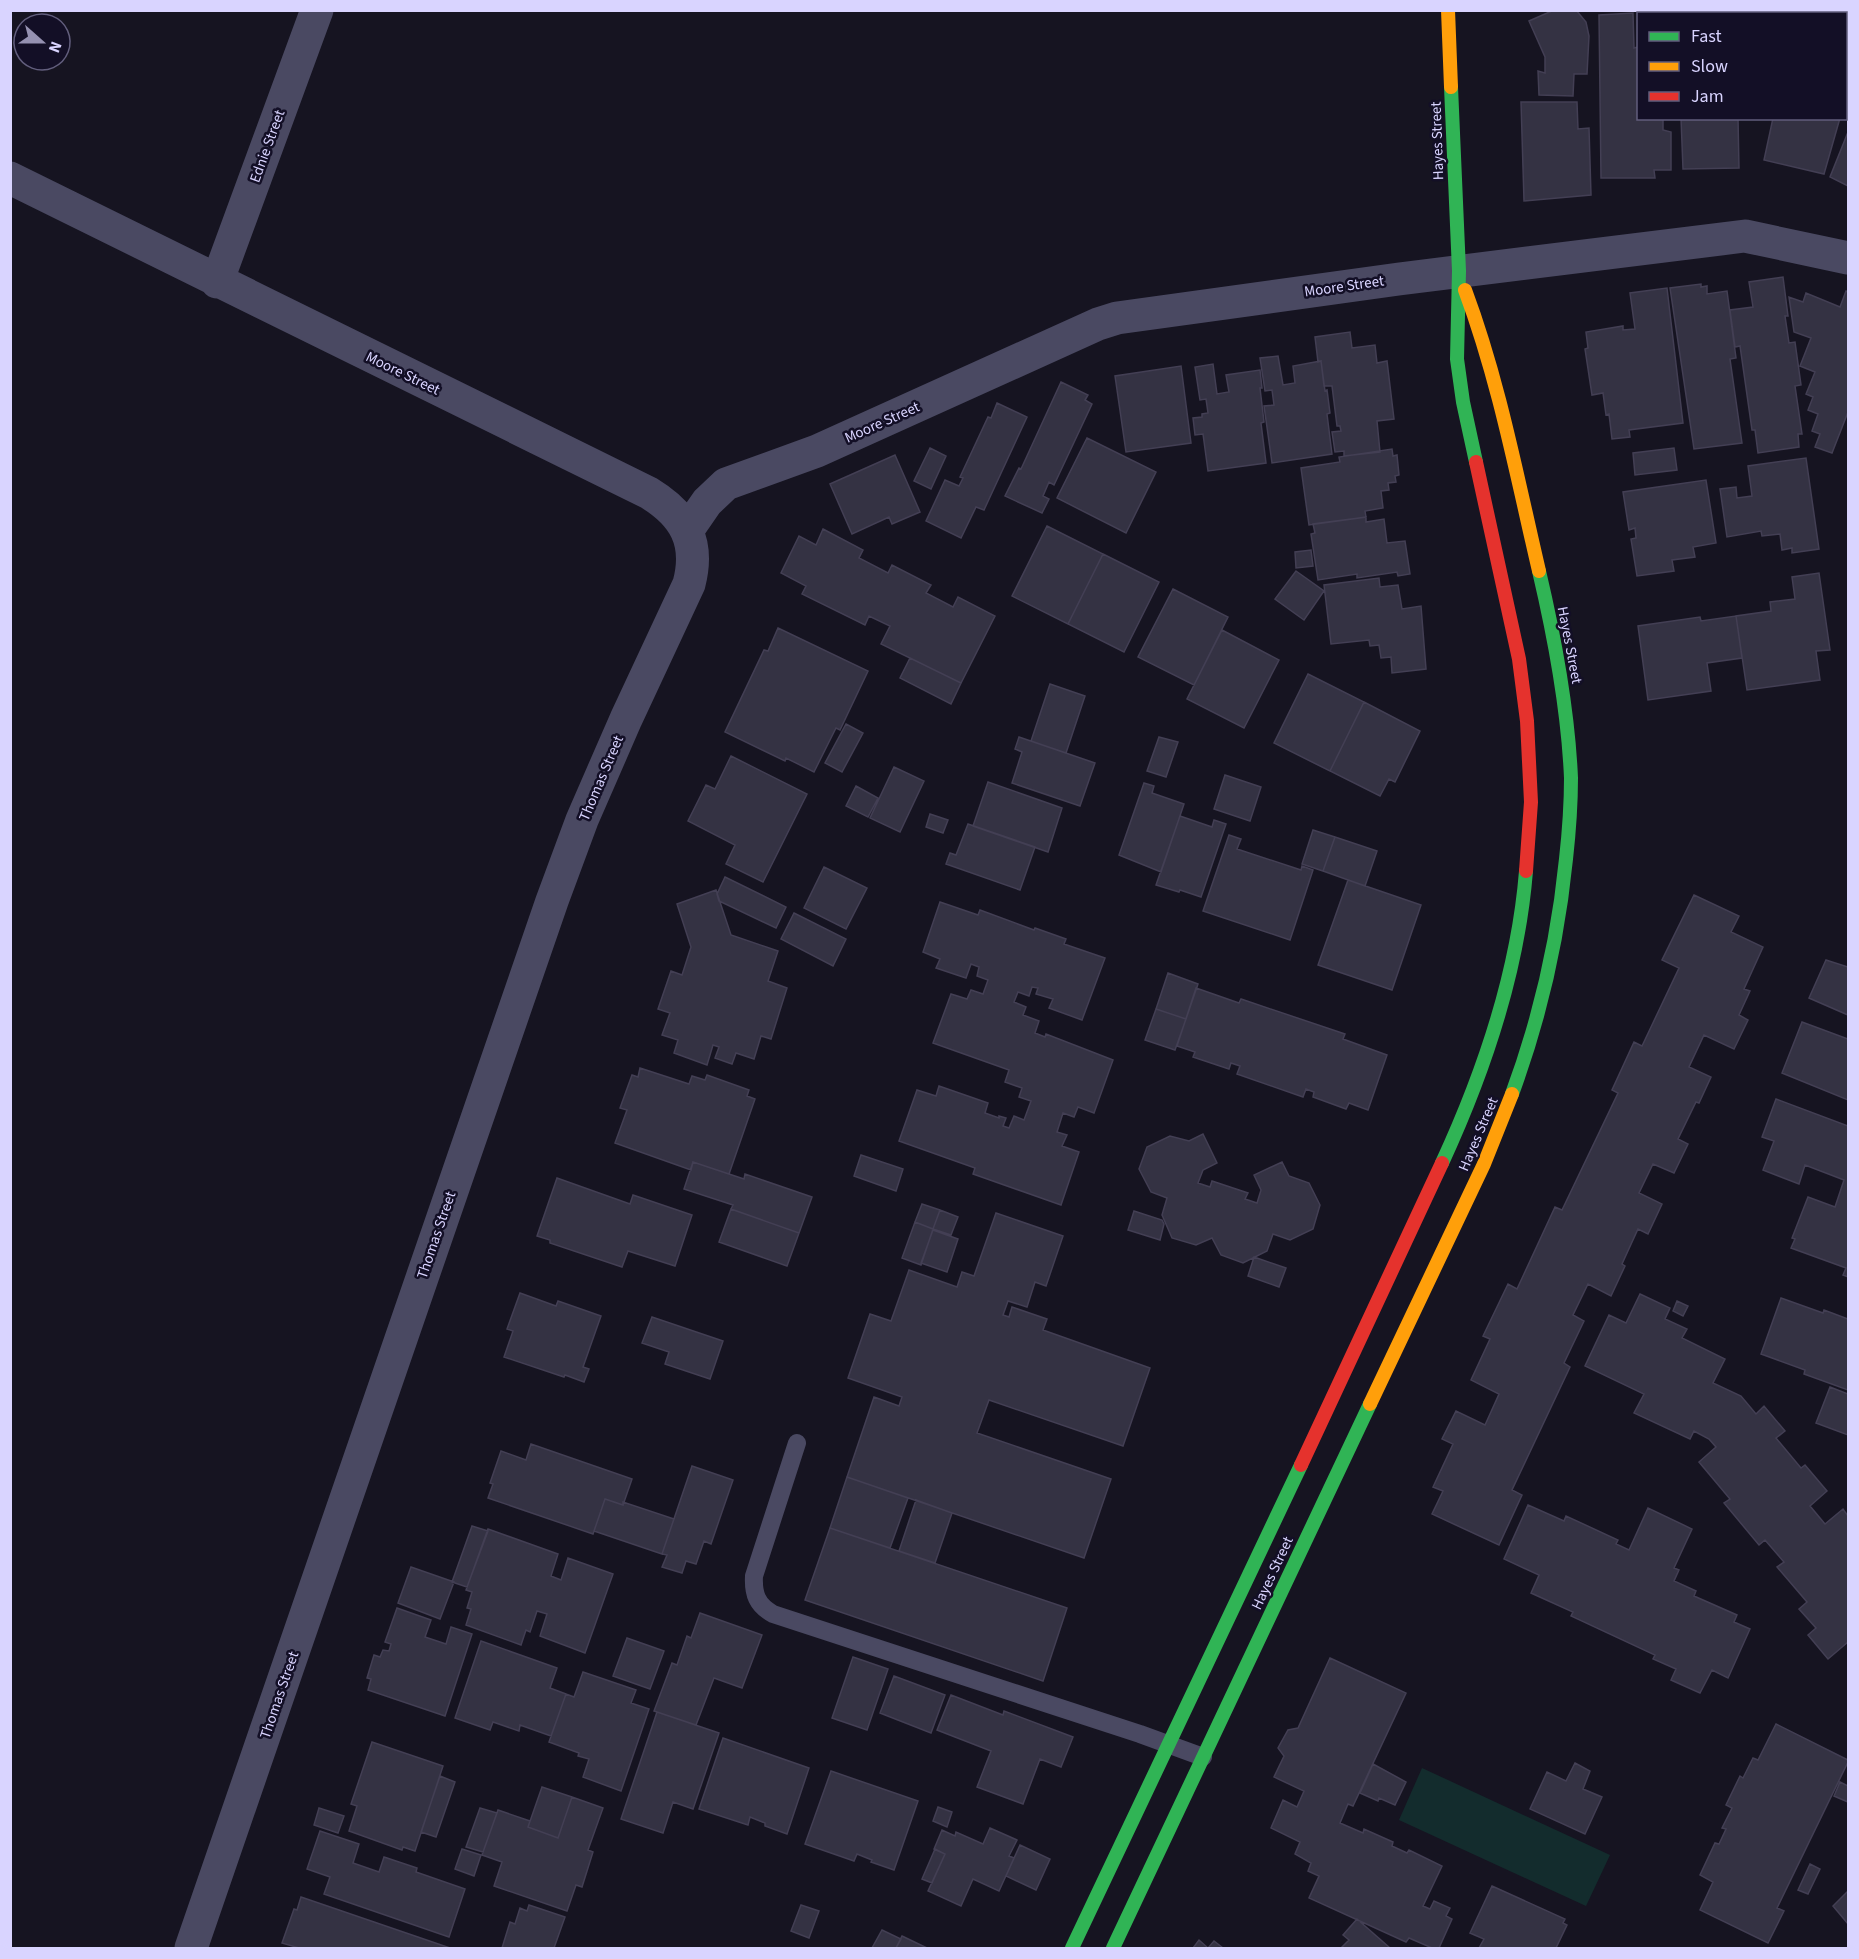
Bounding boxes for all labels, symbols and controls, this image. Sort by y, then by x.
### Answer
north arrow [12,12,72,72]
legend [1637,12,1847,120]
text: Fast [1691,24,1722,49]
text: N [43,38,67,56]
text: Slow [1691,54,1728,79]
text: Jam [1691,84,1724,109]
street label: Hayes Street [1426,101,1449,181]
street label: Ednie Street [245,107,290,185]
street label: Moore Street [1303,271,1385,302]
street label: Moore Street [362,346,443,400]
street label: Moore Street [841,397,923,448]
street label: Hayes Street [1552,605,1587,686]
street label: Thomas Street [574,732,629,824]
street label: Hayes Street [1453,1094,1503,1174]
street label: Thomas Street [412,1189,461,1282]
street label: Hayes Street [1246,1533,1299,1613]
street label: Thomas Street [255,1649,304,1742]

